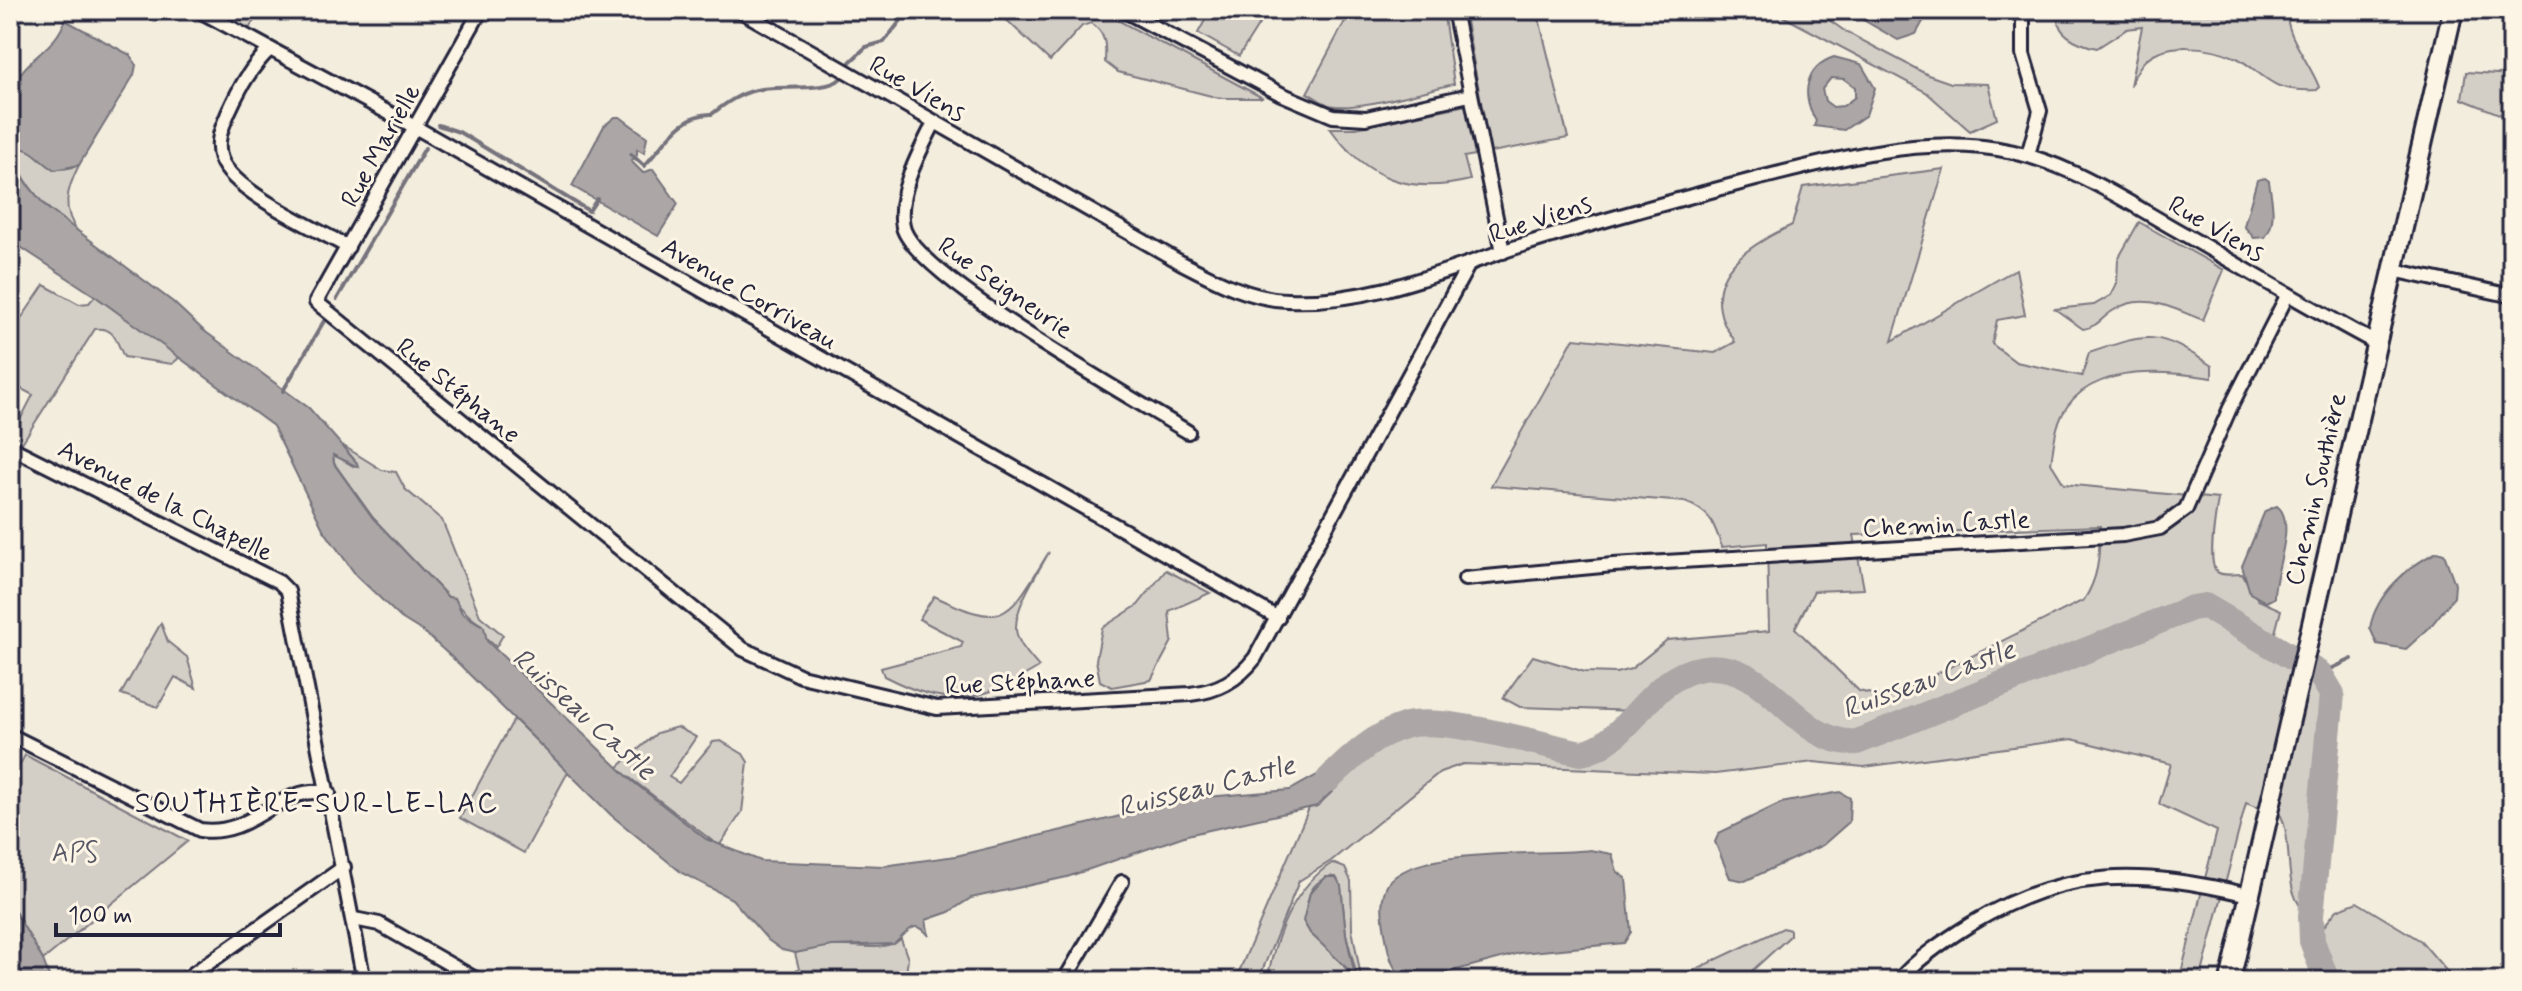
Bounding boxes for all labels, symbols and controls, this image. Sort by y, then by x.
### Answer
street label: Rue Viens [863,48,971,131]
street label: Rue Marielle [334,78,430,214]
street label: Rue Viens [1485,187,1596,252]
street label: Rue Viens [2162,188,2270,271]
street label: Rue Seigneurie [931,230,1079,348]
street label: Avenue Corriveau [655,231,843,359]
street label: Rue Stéphane [388,331,527,452]
street label: Chemin Southière [2278,389,2356,589]
street label: Avenue de la Chapelle [52,433,279,571]
street label: Chemin Castle [1861,504,2031,546]
water label: Ruisseau Castle [1837,632,2022,729]
water label: Ruisseau Castle [503,640,664,790]
street label: Rue Stéphane [944,662,1096,704]
water label: Ruisseau Castle [1114,747,1300,827]
district label: SOUTHIÈRE-SUR-LE-LAC [135,786,499,823]
park label: APS [52,837,98,871]
scale bar [56,887,280,937]
text: 100 m [68,901,132,932]

